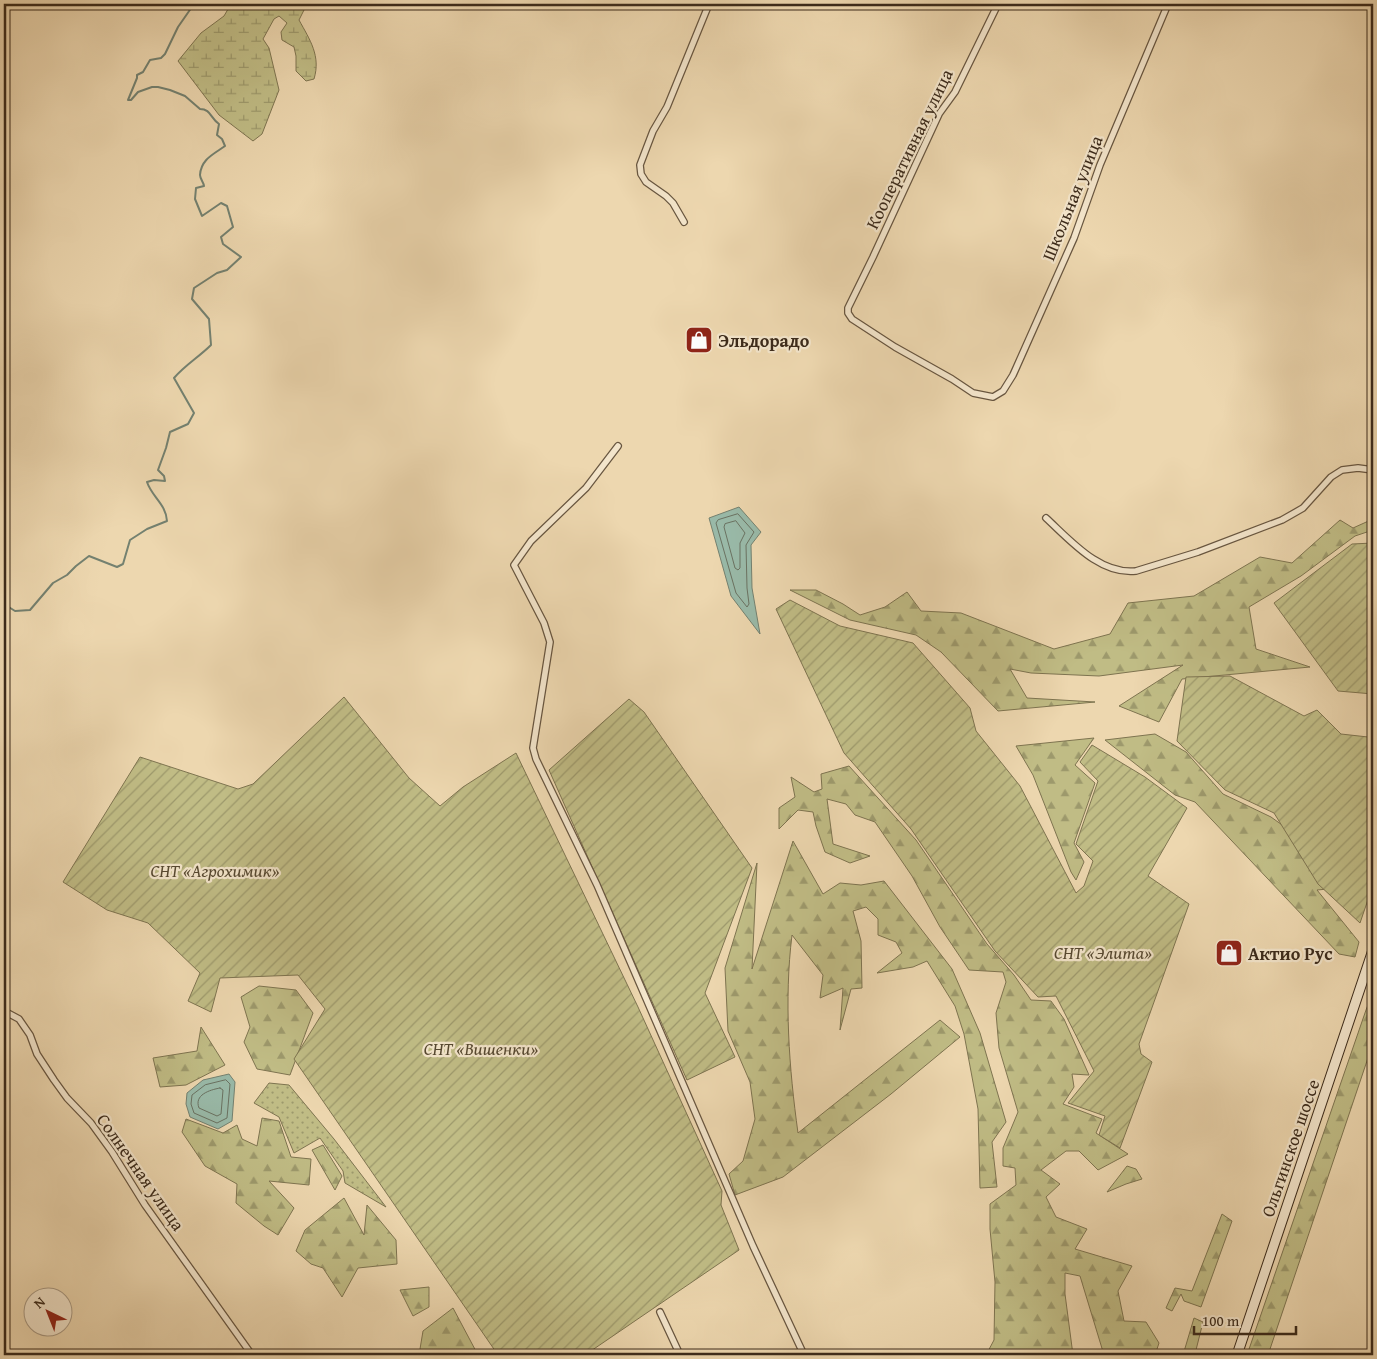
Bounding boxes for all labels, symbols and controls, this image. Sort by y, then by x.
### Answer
street label: Кооперативная улица [858,64,960,234]
street label: Школьная улица [1035,131,1110,265]
shop icon: Эльдорадо [684,325,714,355]
place label: Эльдорадо [718,327,810,354]
park label: СНТ «Агрохимик» [150,857,280,884]
shop icon: Актио Рус [1214,938,1244,968]
park label: СНТ «Элита» [1054,939,1152,966]
place label: Актио Рус [1248,940,1333,967]
park label: СНТ «Вишенки» [424,1035,538,1062]
street label: Ольгинское шоссе [1254,1075,1326,1221]
street label: Солнечная улица [90,1108,192,1237]
north arrow [22,1286,72,1336]
text: N [29,1292,50,1313]
scale bar [1194,1304,1297,1336]
text: 100 m [1202,1310,1240,1331]

